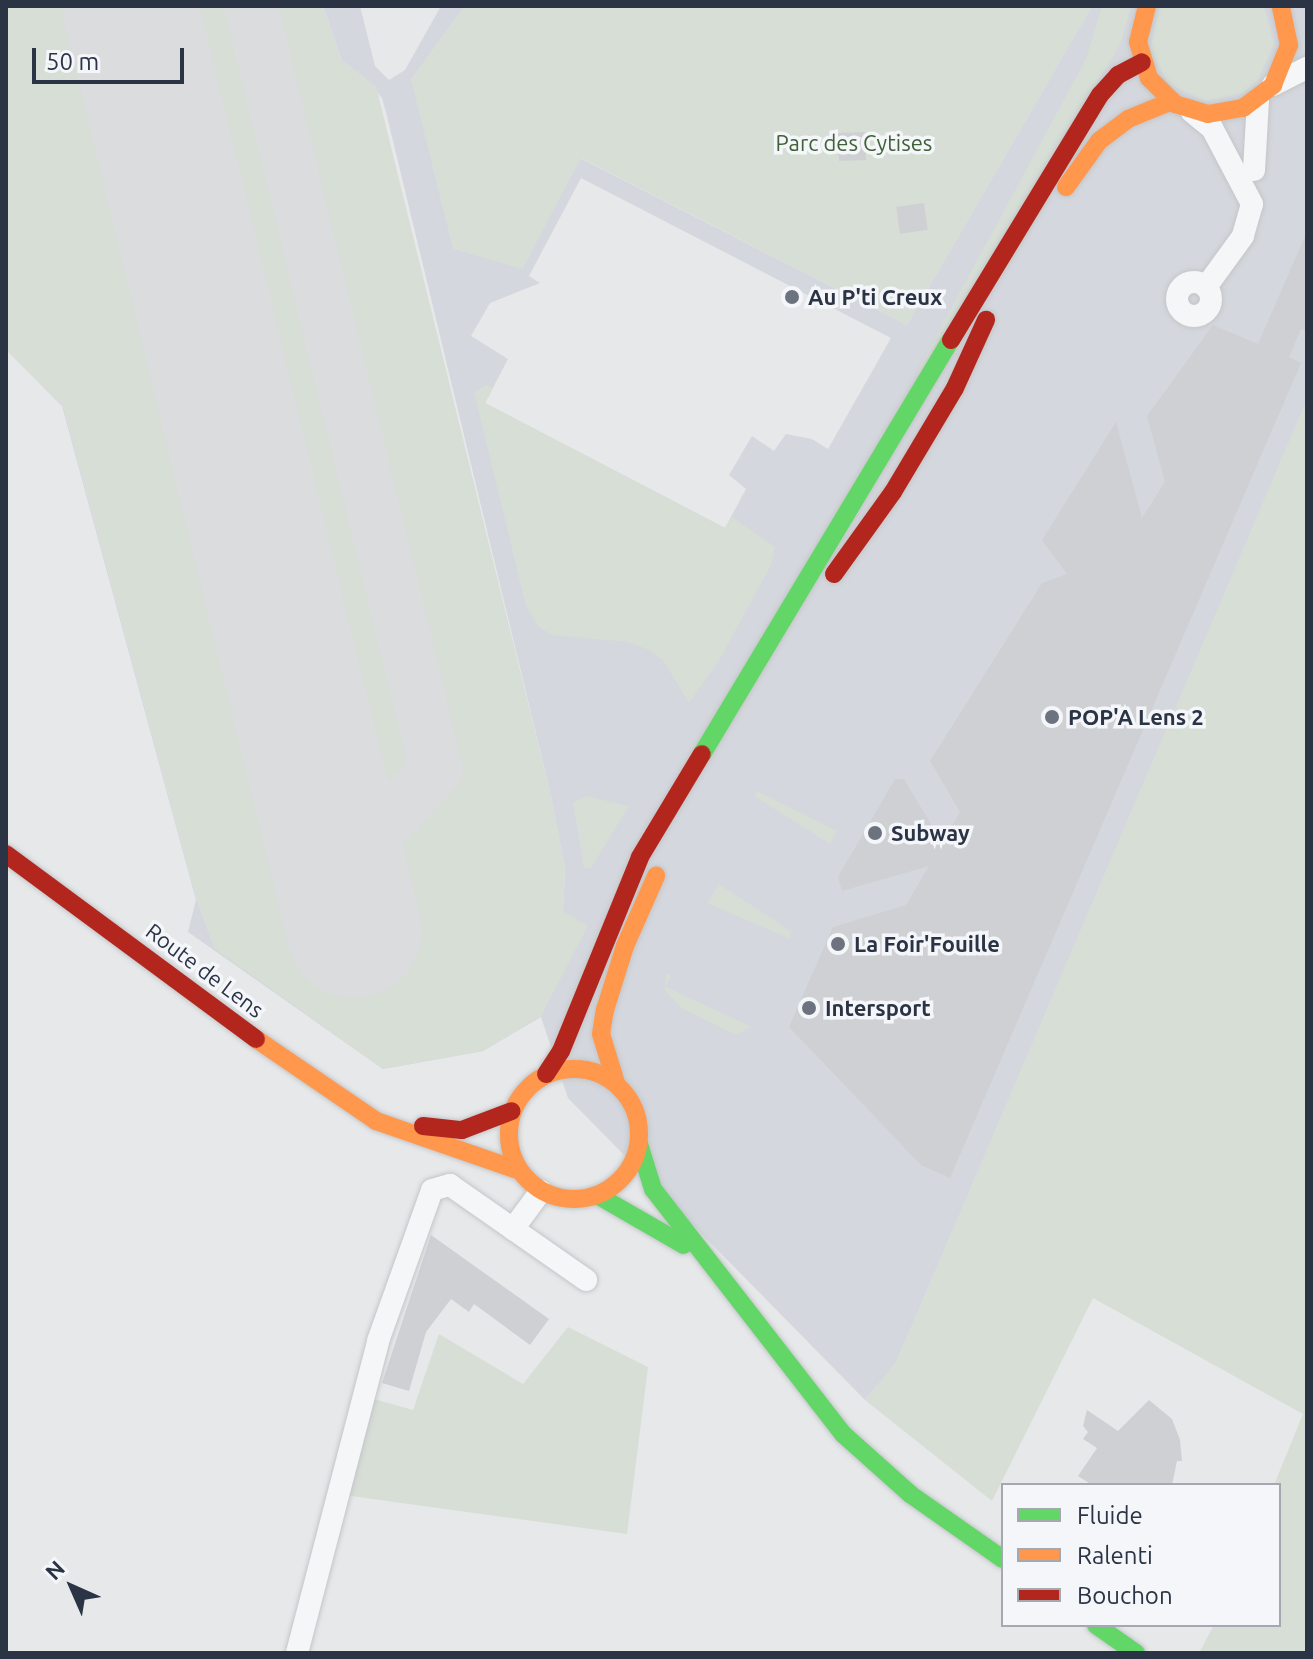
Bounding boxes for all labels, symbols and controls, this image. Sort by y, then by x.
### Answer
scale bar [36,32,188,82]
text: 50 m [46,48,99,75]
park label: Parc des Cytises [776,130,932,156]
place label: Au P'ti Creux [808,284,942,310]
marker: Au P'ti Creux [783,288,801,306]
place label: POP'A Lens 2 [1068,704,1204,730]
marker: POP'A Lens 2 [1043,708,1061,726]
place label: Subway [891,820,970,846]
marker: Subway [866,824,884,842]
street label: Route de Lens [141,917,269,1023]
place label: La Foir'Fouille [854,931,1000,957]
marker: La Foir'Fouille [829,935,847,953]
place label: Intersport [825,995,931,1021]
marker: Intersport [800,999,818,1017]
legend [1001,1483,1281,1627]
text: Fluide [1077,1502,1143,1529]
text: Ralenti [1077,1542,1153,1569]
north arrow [32,1547,112,1627]
text: N [40,1555,69,1584]
text: Bouchon [1077,1582,1173,1609]

